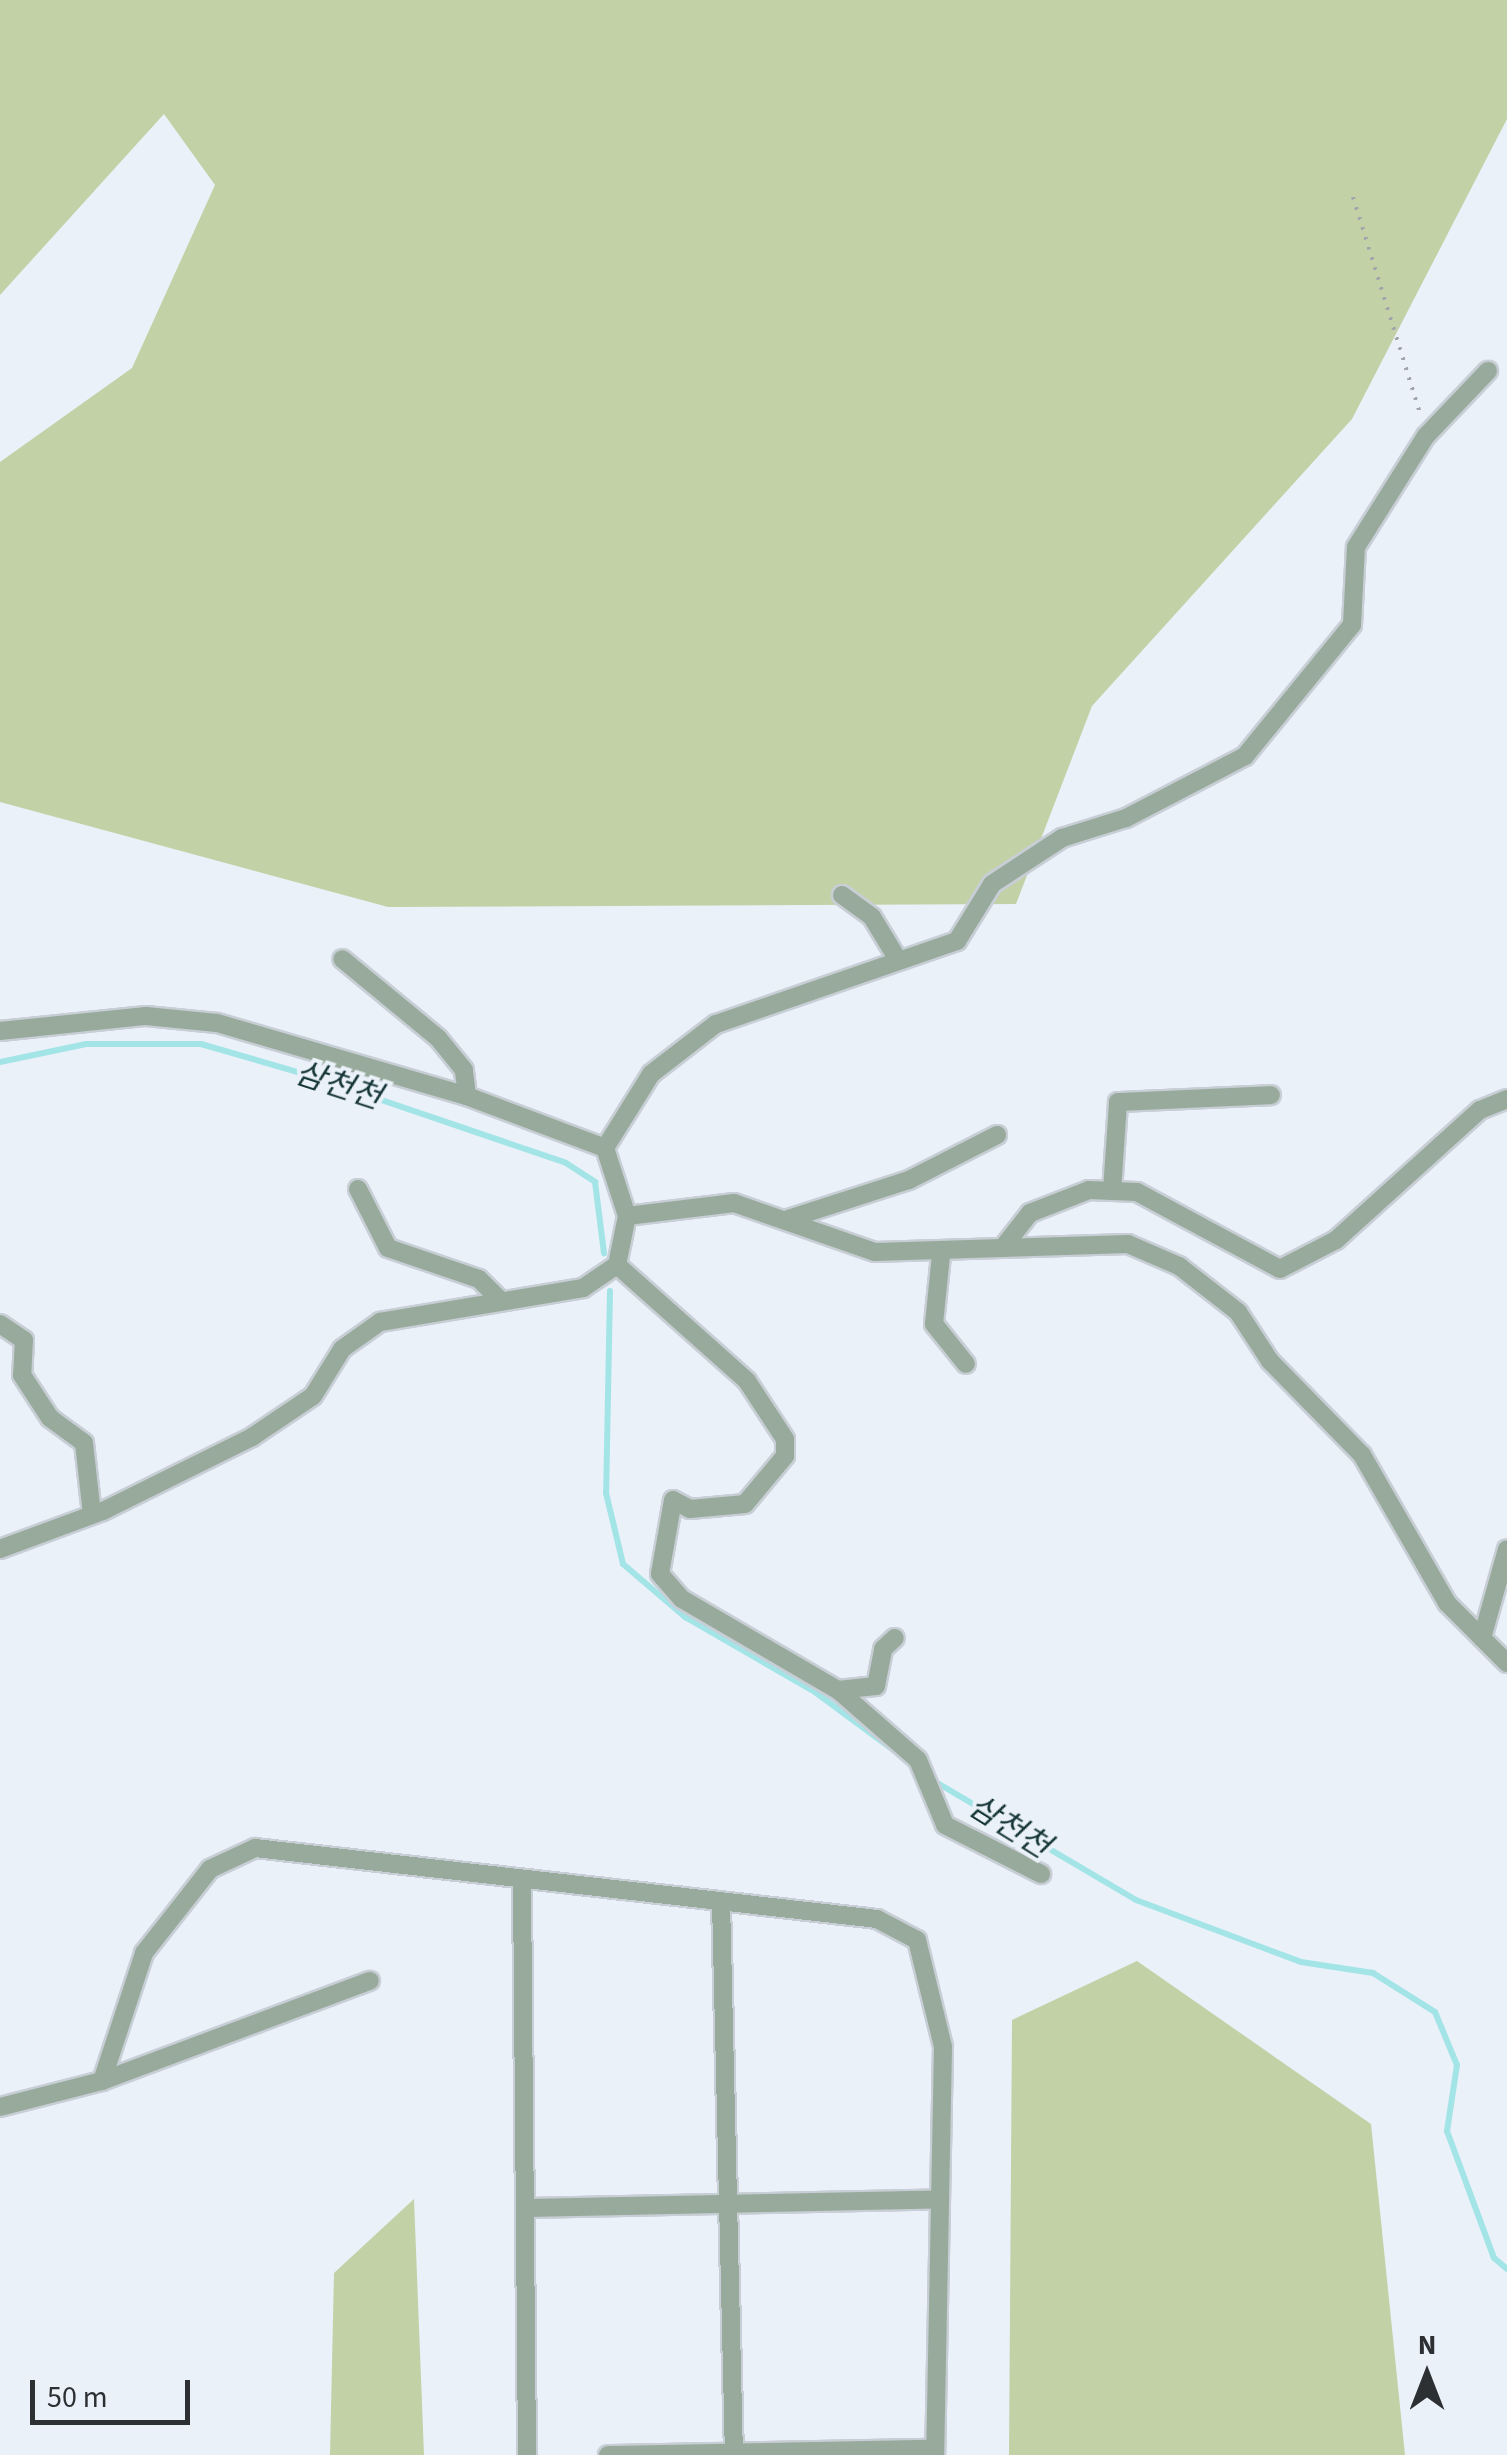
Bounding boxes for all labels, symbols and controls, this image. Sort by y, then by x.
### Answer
water label: 삼천천 [290,1054,386,1118]
water label: 삼천천 [961,1787,1057,1867]
north arrow [1377,2325,1477,2425]
text: N [1418,2325,1436,2365]
scale bar [35,2360,195,2422]
text: 50 m [47,2376,108,2419]

